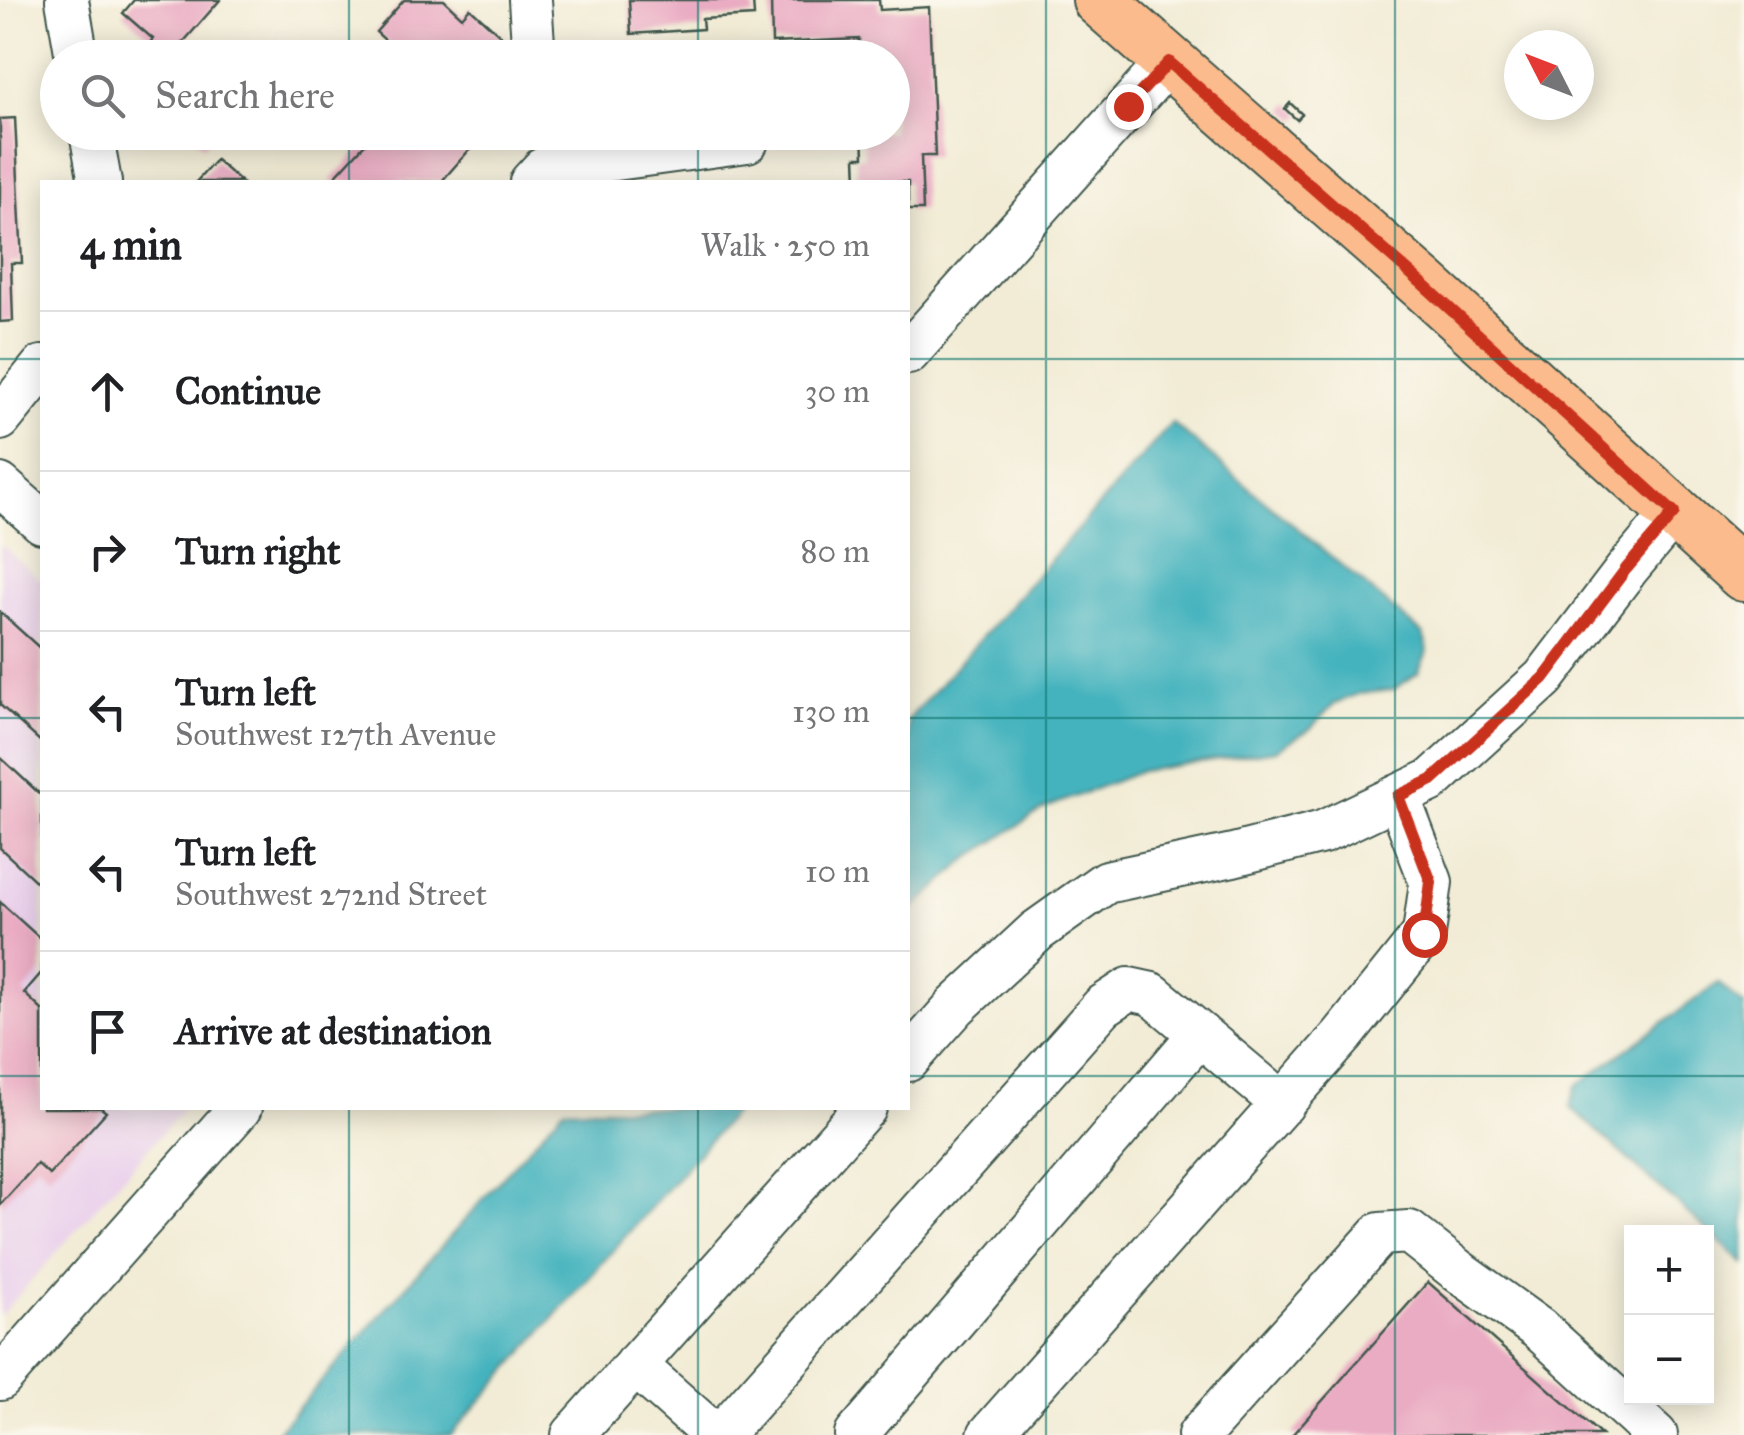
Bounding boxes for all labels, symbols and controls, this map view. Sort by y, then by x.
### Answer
north arrow [1504,30,1594,120]
search box [40,40,910,150]
icon: search [75,68,130,123]
text: Search here [155,72,335,118]
route end [1106,84,1152,130]
text: 4 min [80,219,182,271]
text: Walk · 250 m [701,226,870,265]
icon: ahead [80,364,135,419]
text: Continue [175,368,321,414]
text: 30 m [805,372,870,411]
icon: right [80,524,135,579]
text: Turn right [175,528,341,574]
text: 80 m [801,532,870,571]
text: Turn left [175,669,316,715]
icon: left [80,684,135,739]
text: 130 m [792,692,870,731]
text: Southwest 127th Avenue [175,715,496,754]
text: Turn left [175,829,316,875]
icon: left [80,844,135,899]
text: 10 m [805,852,870,891]
text: Southwest 272nd Street [175,875,487,914]
route start [1402,912,1448,958]
icon: arrive [80,1004,135,1059]
text: Arrive at destination [175,1008,492,1054]
map controls [1624,1225,1714,1405]
button: + [1624,1225,1714,1315]
button: − [1624,1315,1714,1405]

